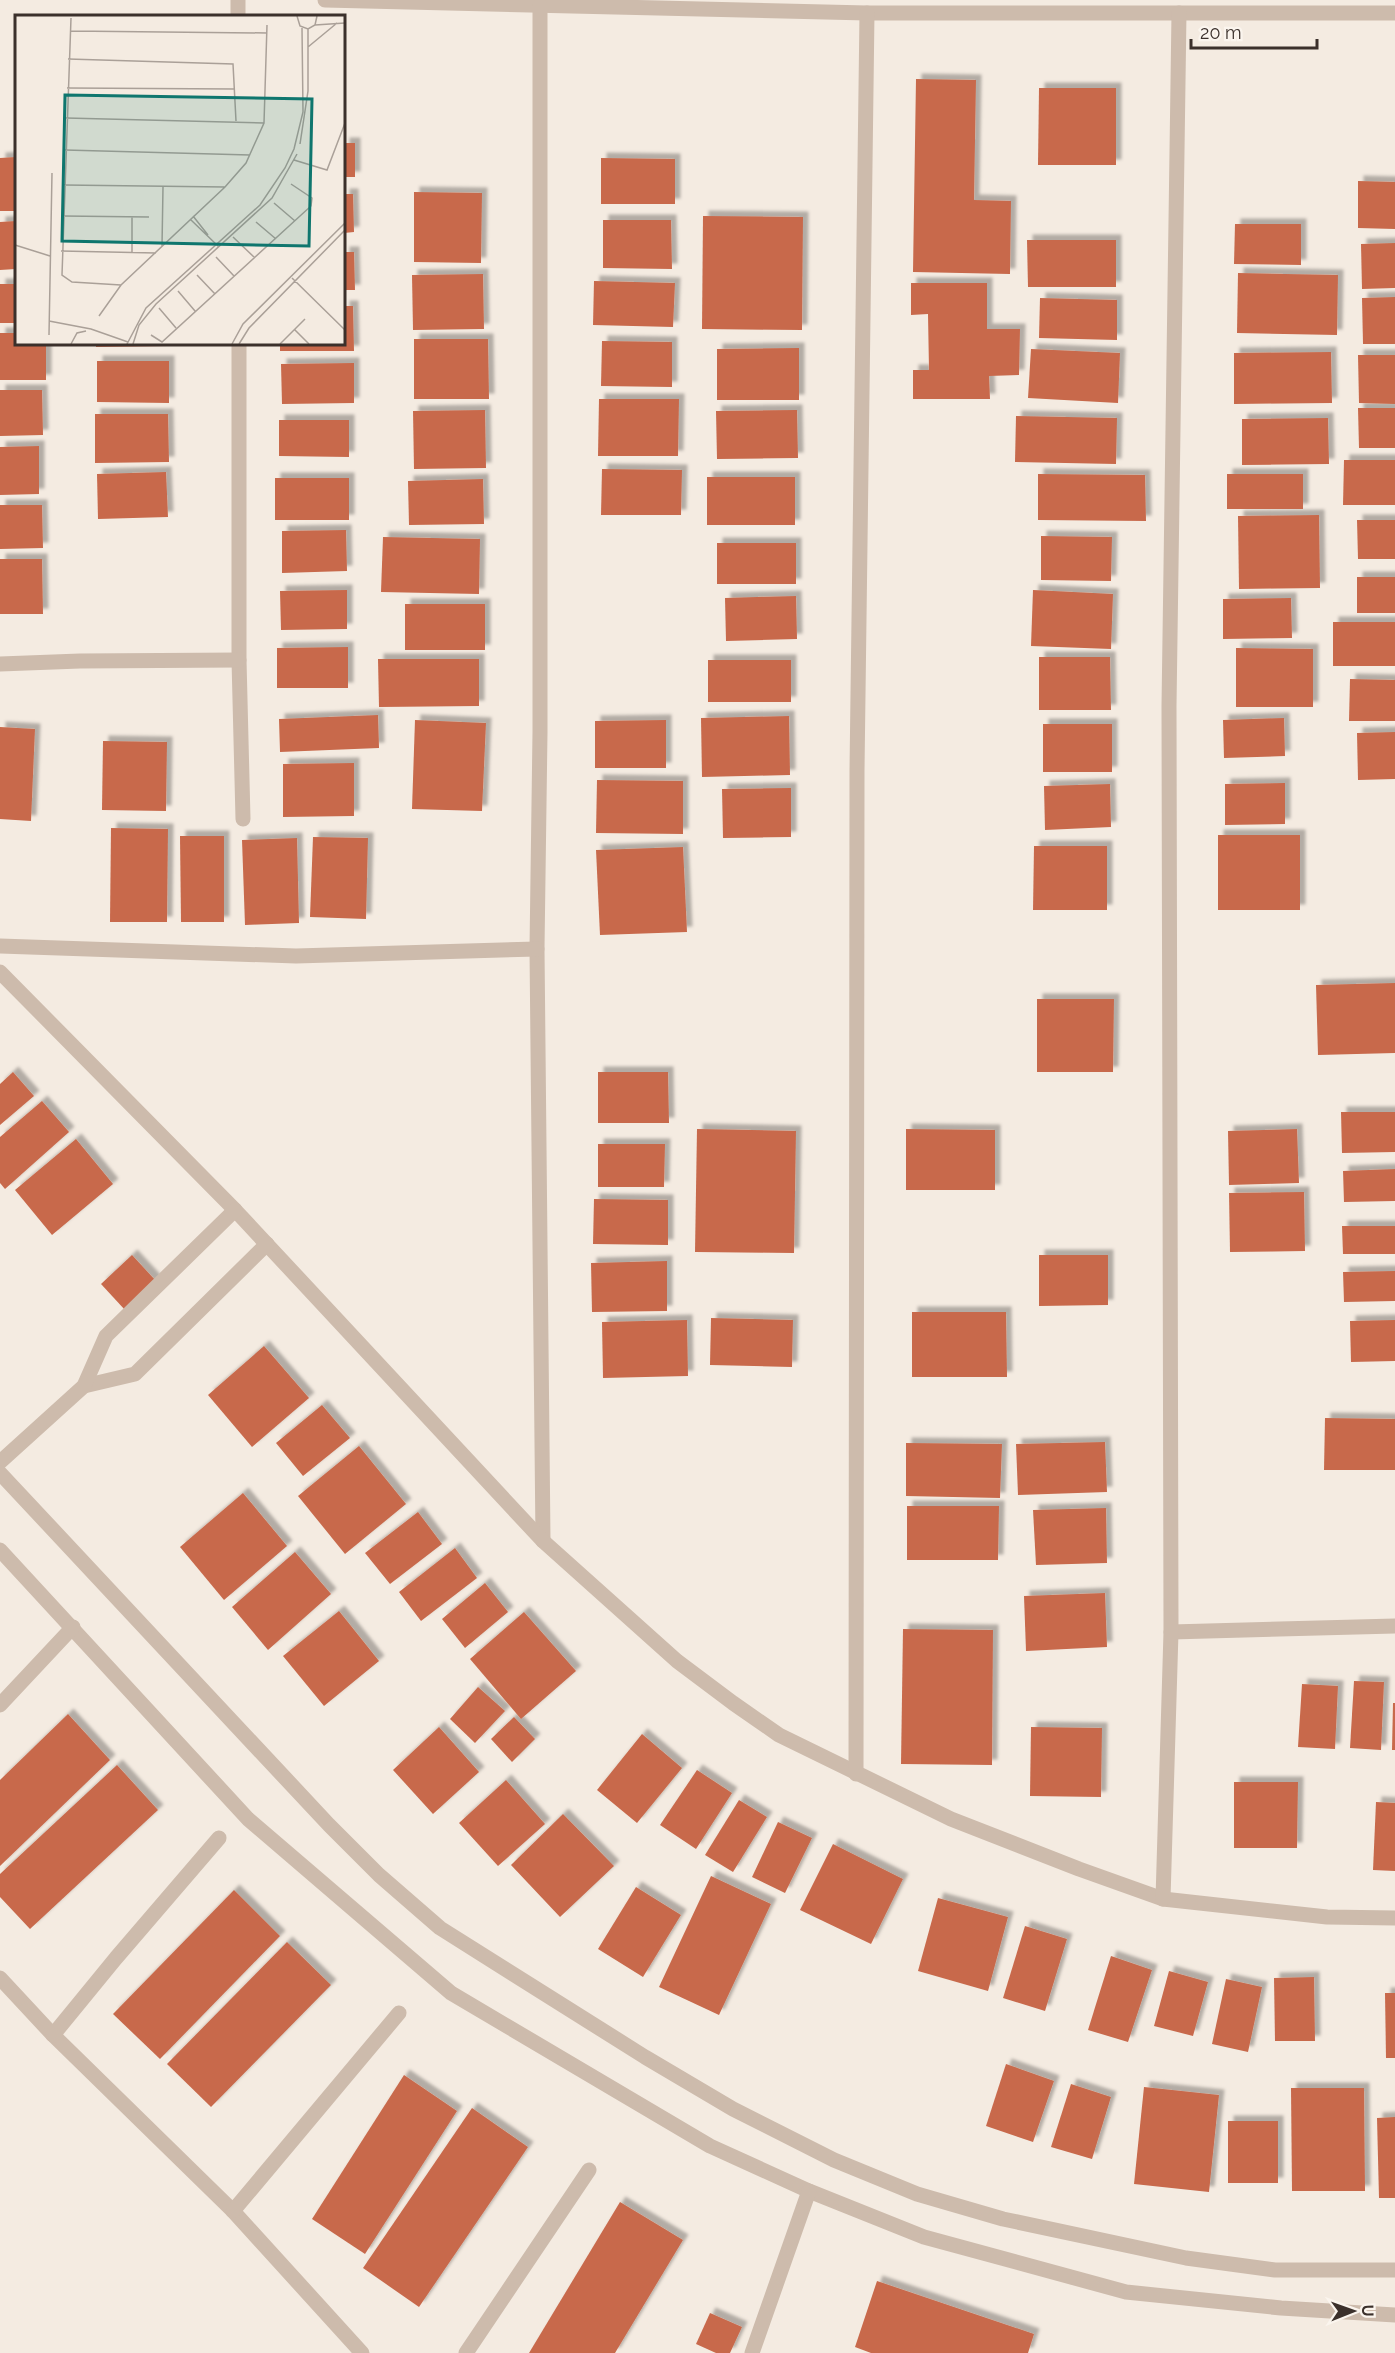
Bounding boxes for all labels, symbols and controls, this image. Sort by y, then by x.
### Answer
scale bar [1191,12,1317,50]
inset map [15,15,345,345]
text: 20 m [1200,22,1242,43]
north arrow [1323,2281,1383,2341]
text: U [1358,2305,1377,2317]

